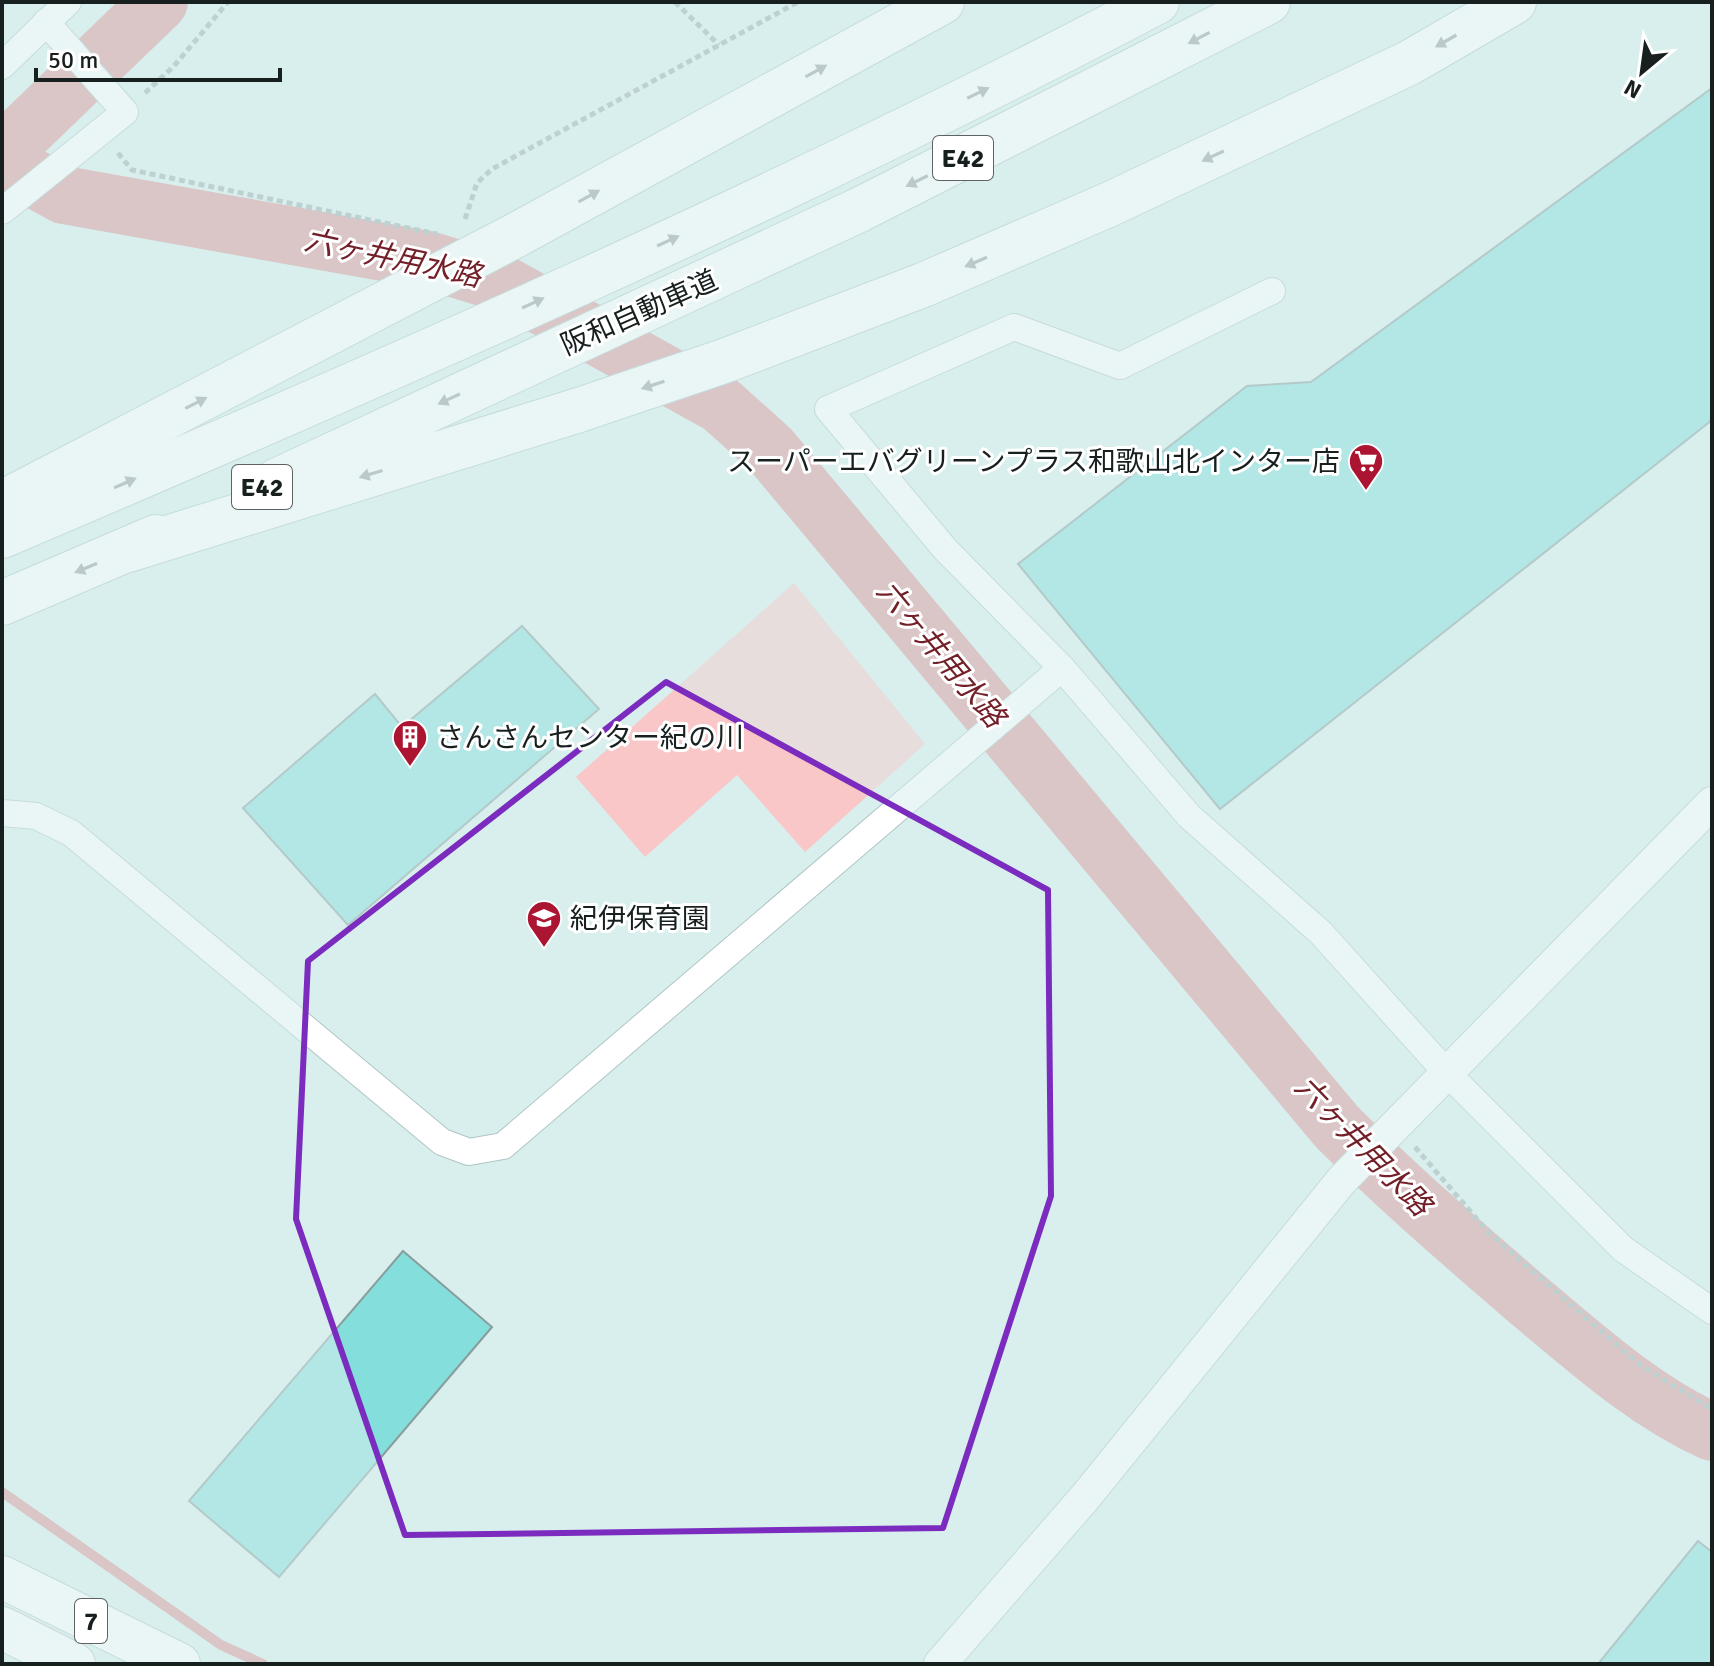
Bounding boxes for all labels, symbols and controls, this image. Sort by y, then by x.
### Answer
scale bar [36,32,280,82]
one-way arrow [1187,32,1210,45]
north arrow [1602,32,1682,112]
one-way arrow [1435,34,1457,48]
text: 50 m [48,45,98,75]
one-way arrow [805,64,828,77]
text: N [1619,74,1646,105]
one-way arrow [966,86,990,100]
road number: E42 [933,136,993,180]
one-way arrow [1201,149,1224,163]
one-way arrow [905,174,928,188]
one-way arrow [577,189,600,203]
water label: 六ヶ井用水路 [301,222,488,296]
one-way arrow [656,234,679,248]
one-way arrow [964,256,987,269]
street label: 阪和自動車道 [556,263,723,363]
one-way arrow [521,296,544,310]
one-way arrow [641,379,665,391]
one-way arrow [437,392,460,406]
one-way arrow [184,396,207,409]
supermarket icon: スーパーエバグリーンプラス和歌山北インター店 [1347,442,1385,492]
place label: スーパーエバグリーンプラス和歌山北インター店 [727,445,1340,479]
road number: E42 [232,465,292,509]
one-way arrow [359,469,383,481]
one-way arrow [113,477,137,490]
one-way arrow [74,561,98,574]
water label: 六ヶ井用水路 [869,573,1015,737]
building icon: さんさんセンター紀の川 [391,718,429,768]
place label: さんさんセンター紀の川 [436,721,744,755]
school or university icon: 紀伊保育園 [525,899,563,949]
place label: 紀伊保育園 [570,902,710,936]
water label: 六ヶ井用水路 [1287,1069,1441,1226]
road number: 7 [75,1599,107,1643]

